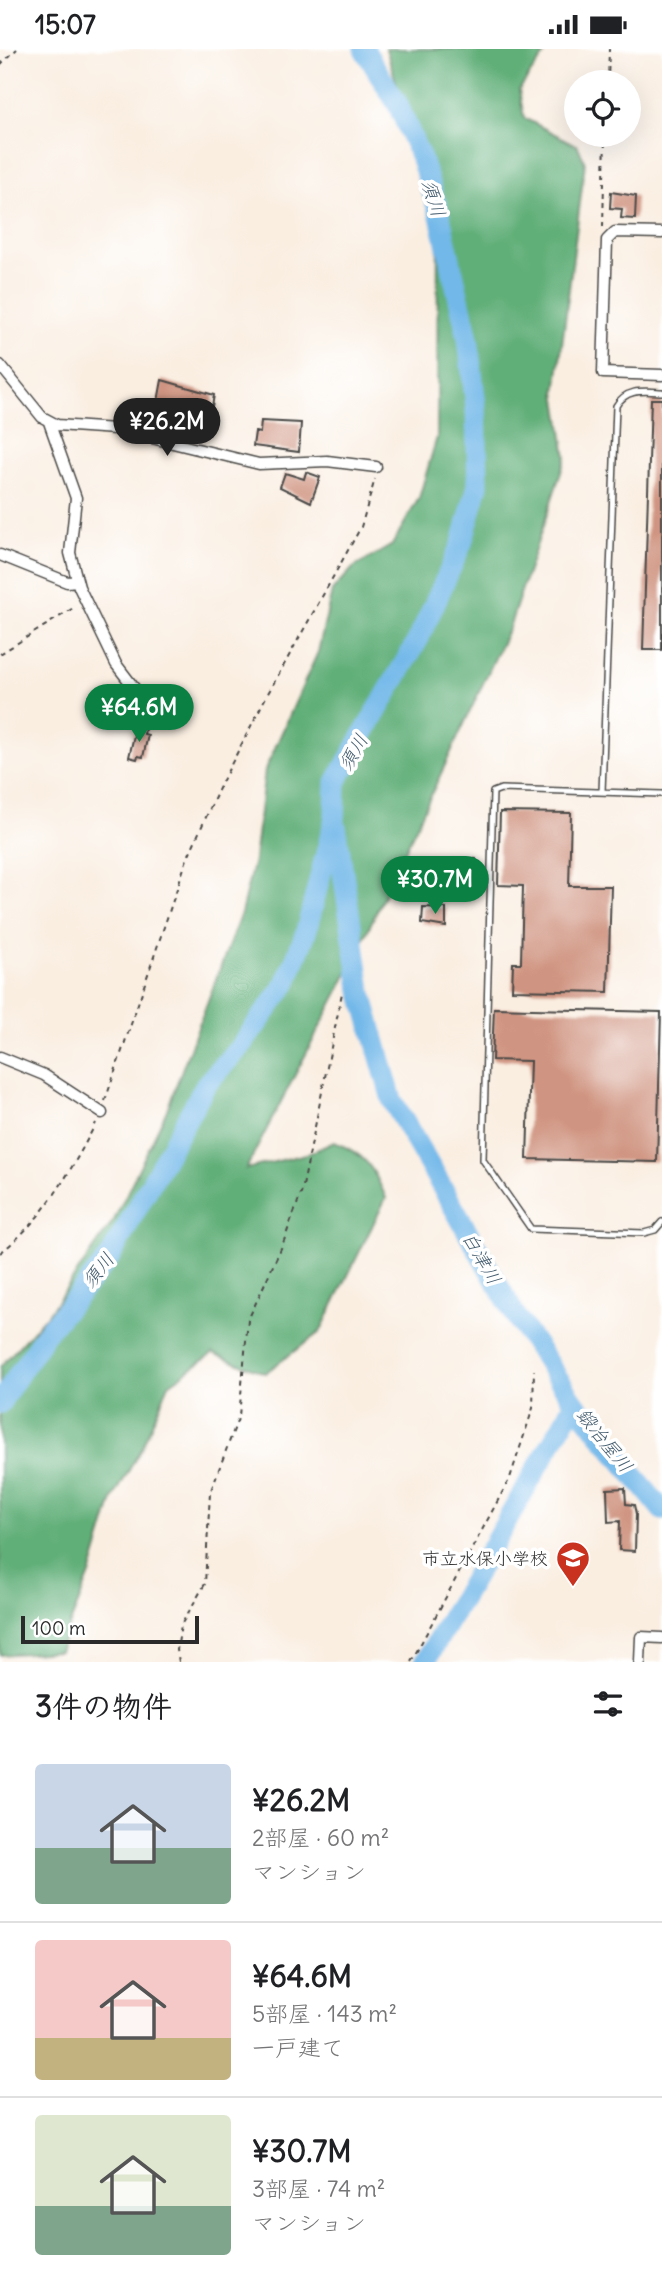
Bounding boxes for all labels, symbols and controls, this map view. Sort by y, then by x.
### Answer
text: 15:07 [35,8,96,41]
map controls [564,70,641,147]
button: locate [564,70,641,147]
water label: 須川 [417,176,451,220]
pin: ¥26.2M [110,399,224,458]
text: ¥26.2M [129,406,205,435]
pin: ¥64.6M [82,685,196,744]
text: ¥64.6M [101,692,177,721]
water label: 須川 [333,730,373,774]
pin: ¥30.7M [378,857,492,916]
text: ¥30.7M [397,864,473,893]
water label: 白津川 [457,1227,507,1289]
water label: 須川 [77,1248,119,1292]
water label: 鍛冶屋川 [572,1403,638,1477]
school or university icon: 市立水保小学校 [554,1539,592,1588]
place label: 市立水保小学校 [422,1547,548,1570]
scale bar [21,1613,200,1645]
text: 100 m [32,1616,86,1640]
icon: filters [589,1685,627,1723]
text: 3件の物件 [35,1687,172,1725]
text: ¥26.2M [252,1781,350,1819]
icon: home [91,1792,175,1876]
text: 2部屋 · 60 m² [252,1823,389,1852]
text: マンション [252,1857,366,1886]
text: ¥64.6M [252,1957,352,1995]
icon: home [91,1968,175,2052]
text: 5部屋 · 143 m² [252,1999,397,2028]
text: 一戸建て [252,2033,344,2062]
text: ¥30.7M [252,2132,352,2170]
icon: home [91,2143,175,2227]
text: 3部屋 · 74 m² [252,2174,385,2203]
text: マンション [252,2208,366,2237]

